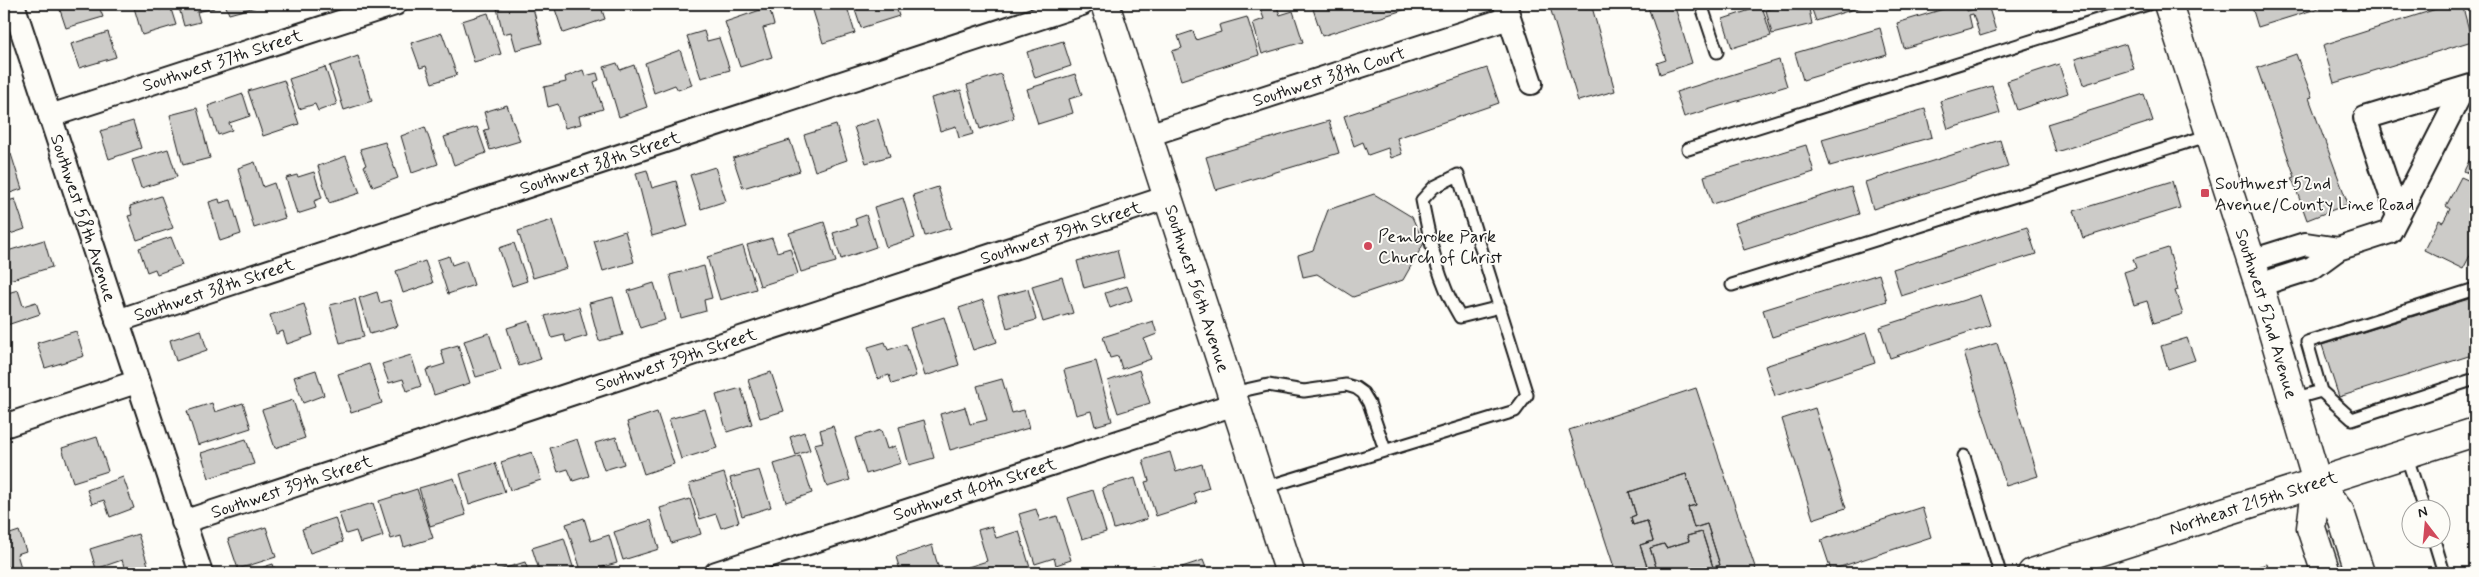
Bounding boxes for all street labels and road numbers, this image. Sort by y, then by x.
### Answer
street label: Southwest 37th Street [140,24,306,98]
street label: Southwest 38th Court [1250,41,1408,113]
street label: Southwest 38th Street [517,126,684,201]
street label: Southwest 58th Avenue [44,131,122,305]
street label: Southwest 39th Street [977,196,1145,271]
street label: Southwest 56th Avenue [1158,202,1235,376]
street label: Southwest 52nd Avenue [2229,226,2303,402]
street label: Southwest 38th Street [131,252,298,328]
street label: Southwest 39th Street [593,322,760,398]
street label: Southwest 39th Street [208,449,376,525]
street label: Southwest 40th Street [890,452,1060,527]
street label: Northeast 215th Street [2166,465,2341,542]

